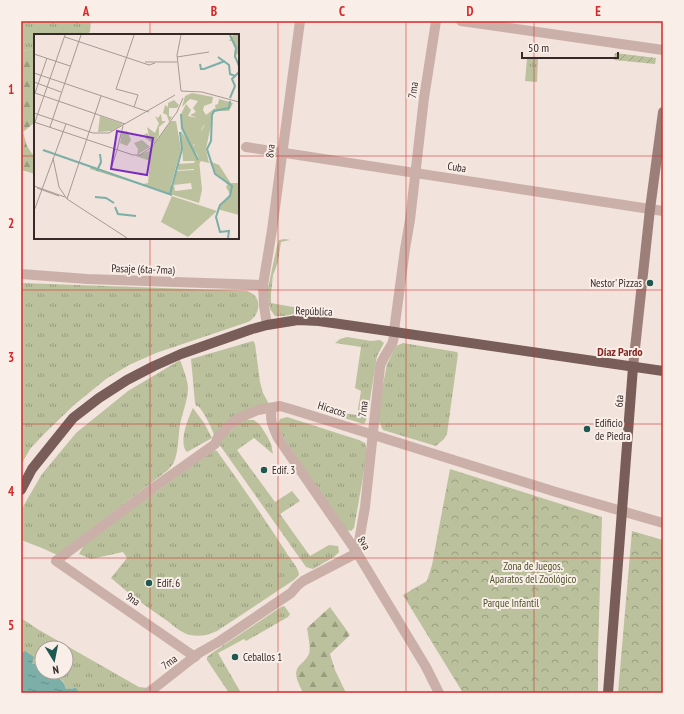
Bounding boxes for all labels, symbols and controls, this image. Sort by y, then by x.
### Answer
text: A [82,3,90,20]
text: B [211,3,217,20]
text: C [339,3,345,20]
text: D [467,3,474,20]
text: E [595,3,601,20]
inset map [34,34,239,239]
scale bar [522,34,618,60]
text: 50 m [528,40,549,55]
text: 1 [8,81,14,98]
street label: 7ma [405,81,421,99]
street label: 8va [262,143,278,159]
street label: Cuba [447,159,467,175]
text: 2 [8,215,14,232]
street label: Pasaje (6ta-7ma) [111,261,175,277]
place label: Nestor' Pizzas [590,276,642,290]
marker: Nestor' Pizzas [645,278,655,288]
street label: República [295,303,333,319]
district label: Díaz Pardo [597,344,643,359]
text: 3 [8,349,14,366]
street label: 6ta [612,394,626,408]
street label: Hicacos [316,398,348,420]
street label: 7ma [355,400,371,418]
place label: Edificio de Piedra [595,416,631,443]
marker: Edificio de Piedra [582,424,592,434]
place label: Edif. 3 [272,463,295,477]
marker: Edif. 3 [259,465,269,475]
text: 4 [8,483,15,500]
street label: 8va [354,533,374,553]
park label: Zona de Juegos. Aparatos del Zoológico [490,559,576,586]
place label: Edif. 6 [157,576,180,590]
marker: Edif. 6 [144,578,154,588]
street label: 9na [123,589,143,609]
park label: Parque Infantil [483,596,539,610]
text: 5 [8,617,14,634]
north arrow [34,640,74,680]
place label: Ceballos 1 [243,650,282,664]
street label: 7ma [158,651,180,673]
marker: Ceballos 1 [230,652,240,662]
text: N [52,662,60,677]

